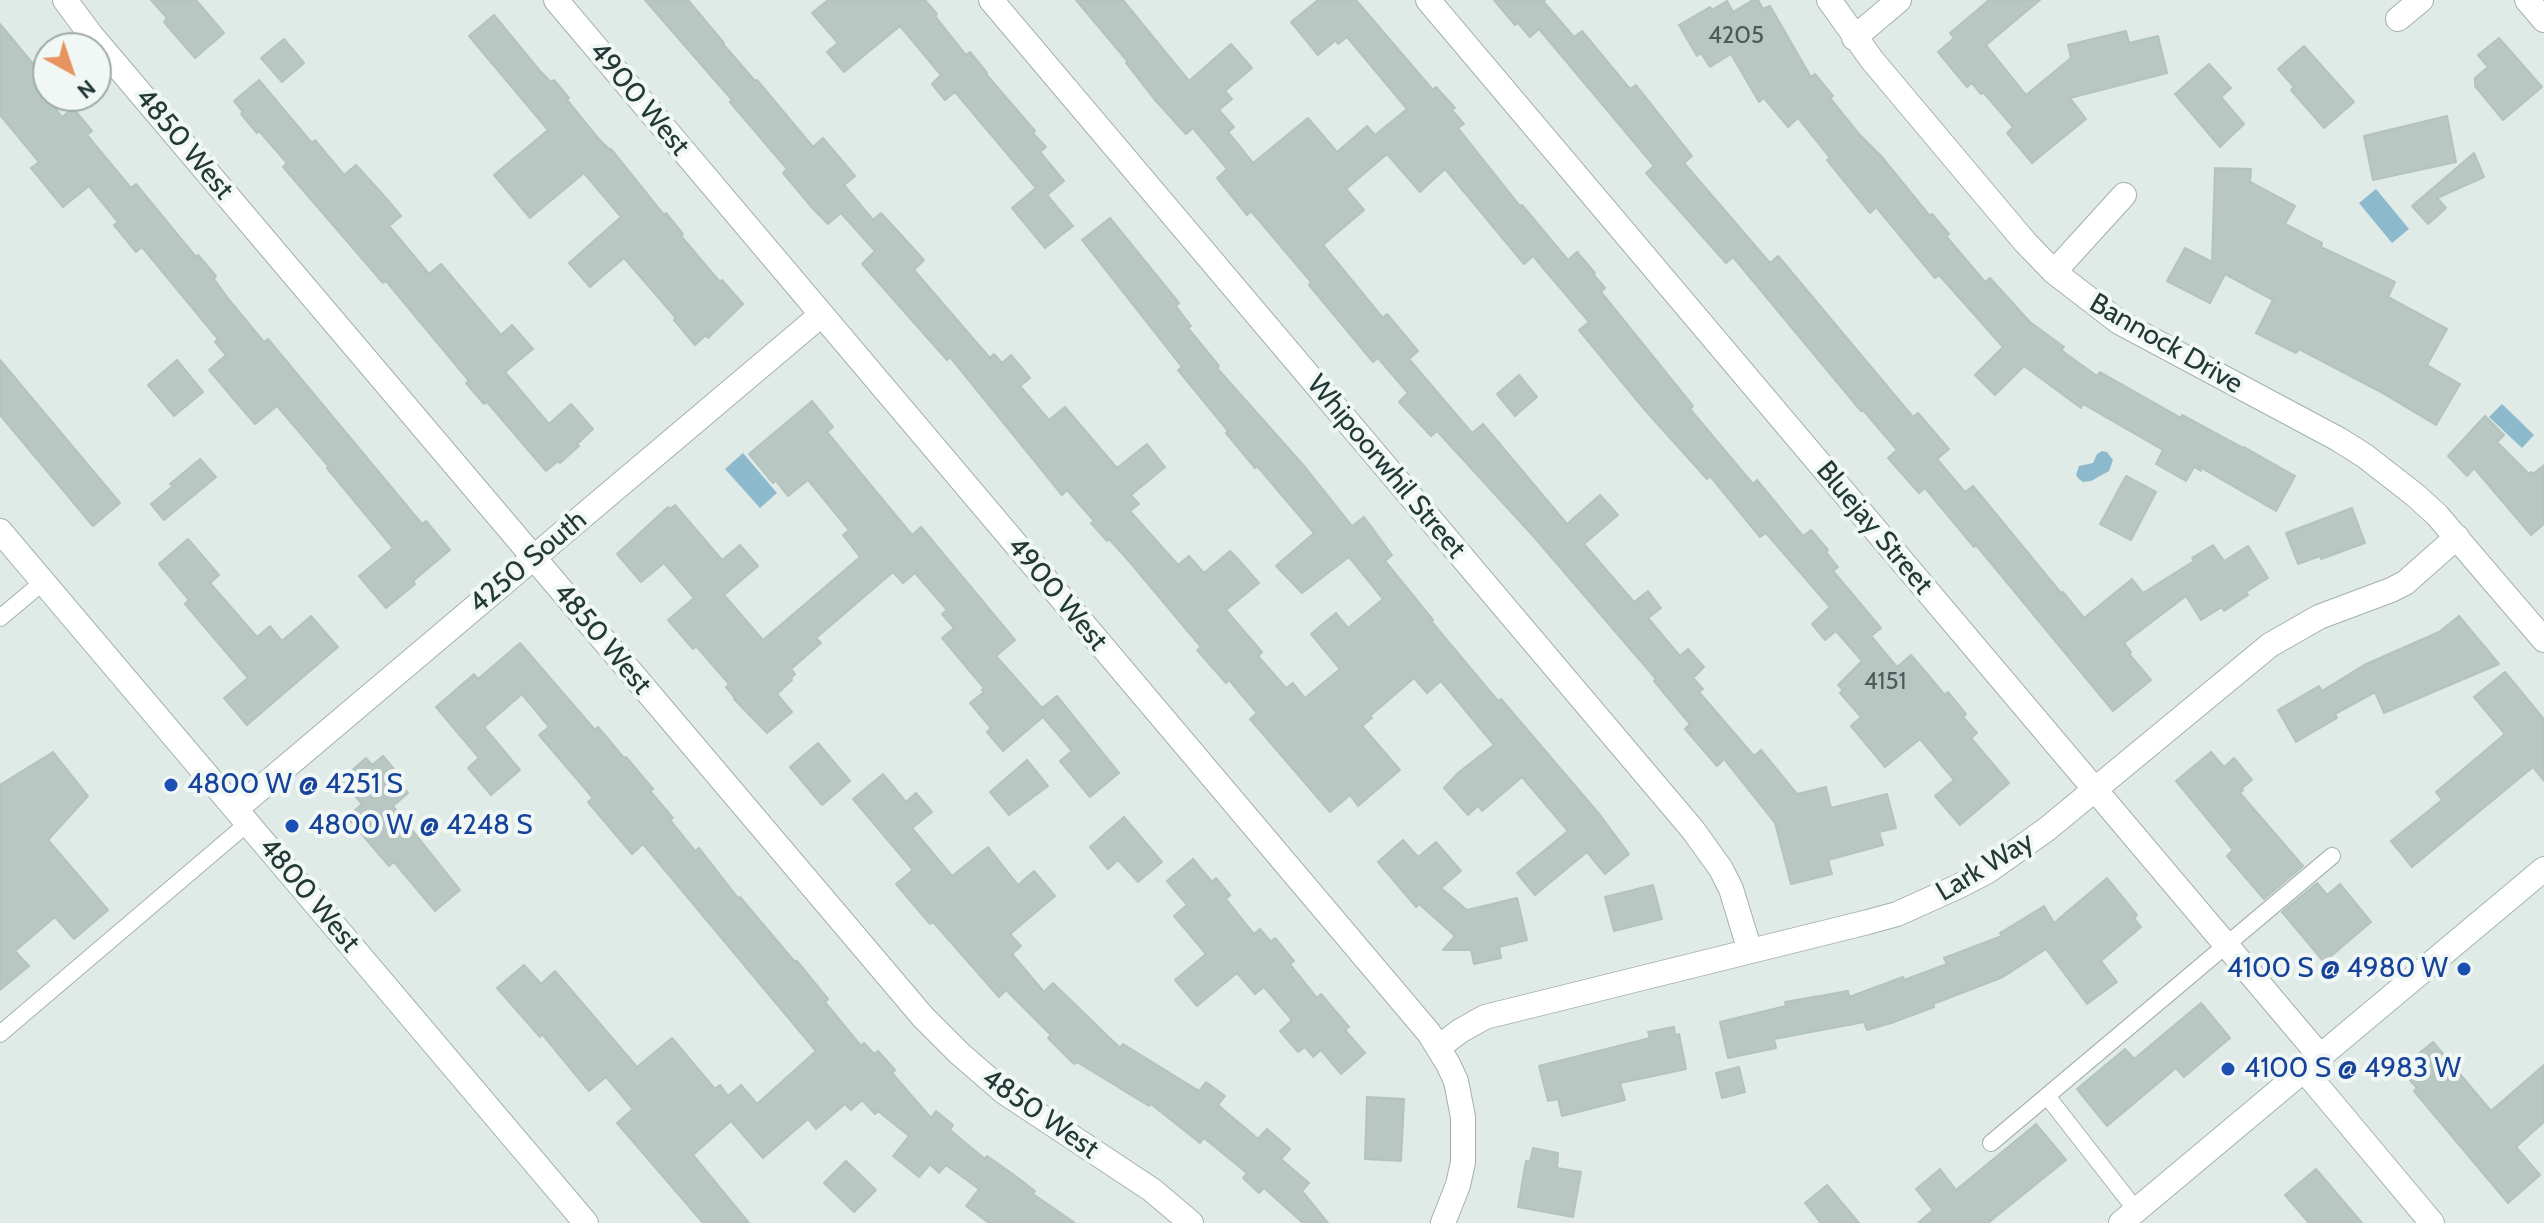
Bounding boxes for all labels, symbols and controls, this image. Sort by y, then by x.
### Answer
house number: 4205 [1708,22,1764,50]
north arrow [32,32,112,112]
street label: 4900 West [582,35,696,163]
text: N [72,74,101,105]
street label: 4850 West [128,82,240,206]
street label: Bannock Drive [2083,287,2249,401]
street label: Whipoorwhil Street [1299,368,1473,566]
street label: Bluejay Street [1809,455,1939,601]
street label: 4250 South [462,503,594,621]
street label: 4900 West [1000,530,1114,658]
street label: 4850 West [546,577,658,701]
house number: 4151 [1864,668,1906,696]
place label: 4800 W @ 4251 S [187,768,403,802]
marker: 4800 W @ 4251 S [162,776,180,794]
place label: 4800 W @ 4248 S [308,809,533,843]
marker: 4800 W @ 4248 S [283,817,301,835]
street label: Lark Way [1930,825,2040,909]
street label: 4800 West [251,831,367,959]
place label: 4100 S @ 4980 W [2227,952,2448,986]
marker: 4100 S @ 4980 W [2455,960,2473,978]
place label: 4100 S @ 4983 W [2244,1052,2461,1086]
marker: 4100 S @ 4983 W [2219,1060,2237,1078]
street label: 4850 West [975,1062,1105,1166]

